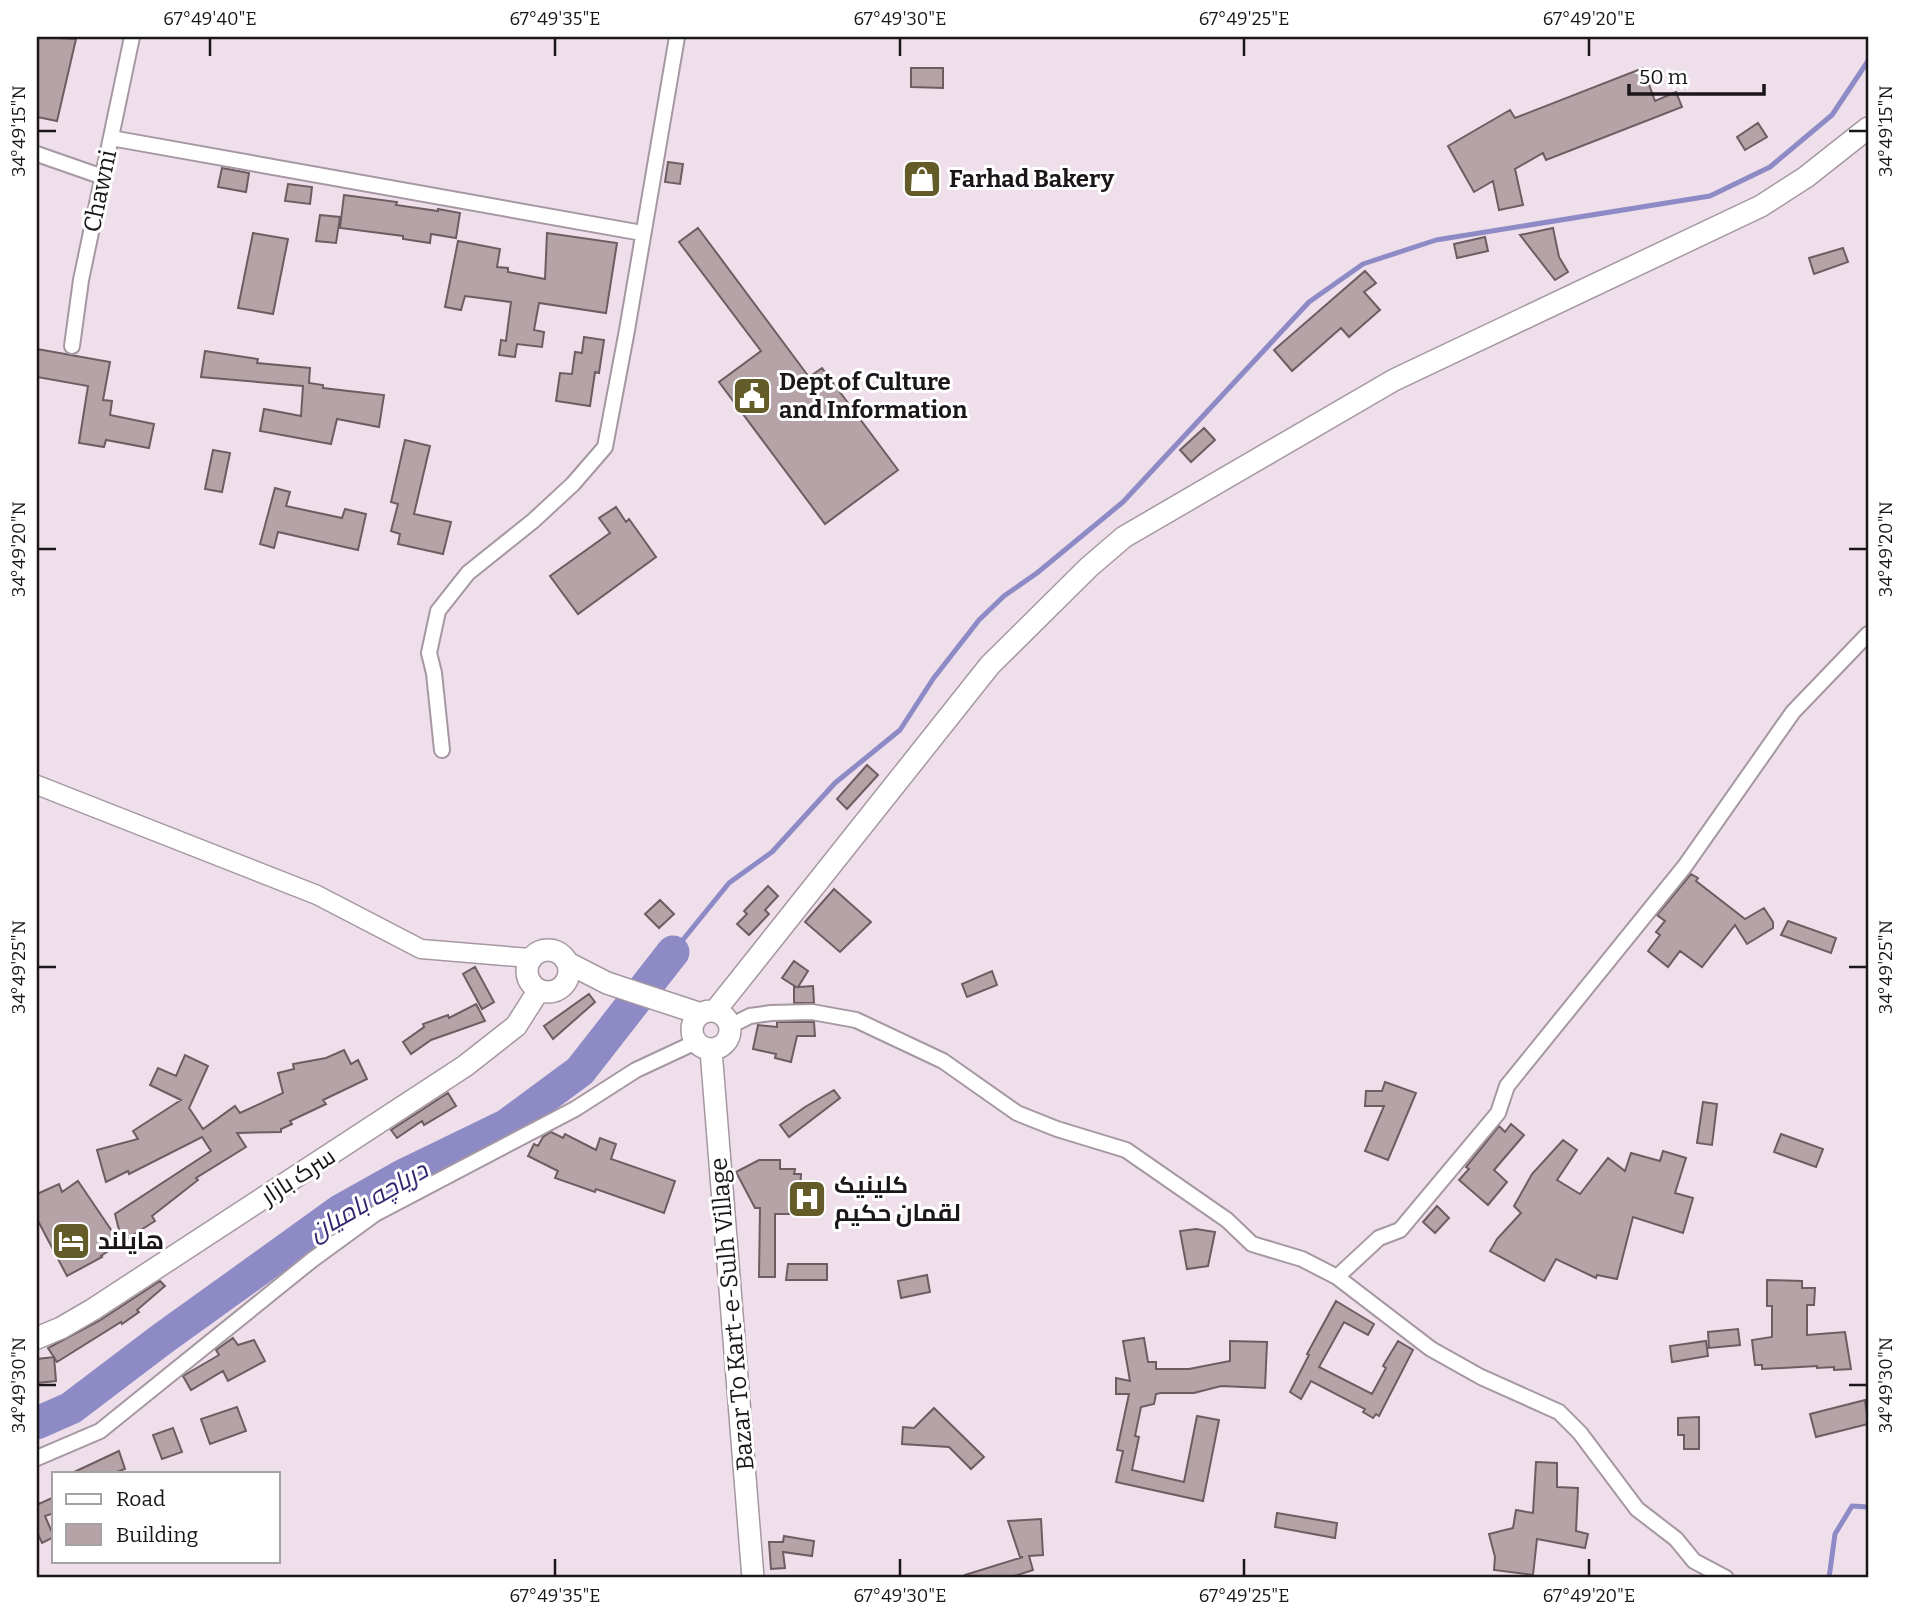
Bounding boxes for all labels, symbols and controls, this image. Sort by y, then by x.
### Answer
text: 67°49'40"E [163,8,257,30]
text: 67°49'35"E [509,8,601,30]
text: 67°49'30"E [853,8,947,30]
text: 67°49'25"E [1199,8,1289,30]
text: 67°49'20"E [1543,8,1635,30]
scale bar [1629,52,1763,96]
text: 50 m [1639,64,1688,90]
text: 34°49'15"N [8,85,30,177]
text: 34°49'15"N [1875,85,1897,177]
street label: Chawni [78,147,122,235]
shop icon: Farhad Bakery [901,158,943,200]
place label: Farhad Bakery [949,165,1115,193]
place label: Dept of Culture and Information [779,368,968,424]
public building icon: Dept of Culture and Information [731,375,773,417]
text: 34°49'20"N [8,501,30,597]
text: 34°49'20"N [1875,501,1897,597]
text: 34°49'25"N [8,920,30,1014]
text: 34°49'25"N [1875,920,1897,1014]
street label: سرک بازار [254,1142,340,1211]
water label: دریاچه بامیان [303,1154,435,1248]
street label: Bazar To Kart-e-Sulh Village [704,1156,760,1472]
place label: کلینیک لقمان حکیم [834,1171,961,1229]
hospital icon: کلینیک لقمان حکیم [786,1178,828,1220]
hotel icon: هایلند [50,1220,92,1262]
place label: هایلند [98,1227,164,1255]
text: 34°49'30"N [8,1337,30,1433]
text: 34°49'30"N [1875,1337,1897,1433]
legend [52,1472,280,1562]
text: Road [116,1486,165,1512]
text: Building [116,1522,199,1548]
text: 67°49'35"E [509,1585,601,1607]
text: 67°49'30"E [853,1585,947,1607]
text: 67°49'25"E [1199,1585,1289,1607]
text: 67°49'20"E [1543,1585,1635,1607]

